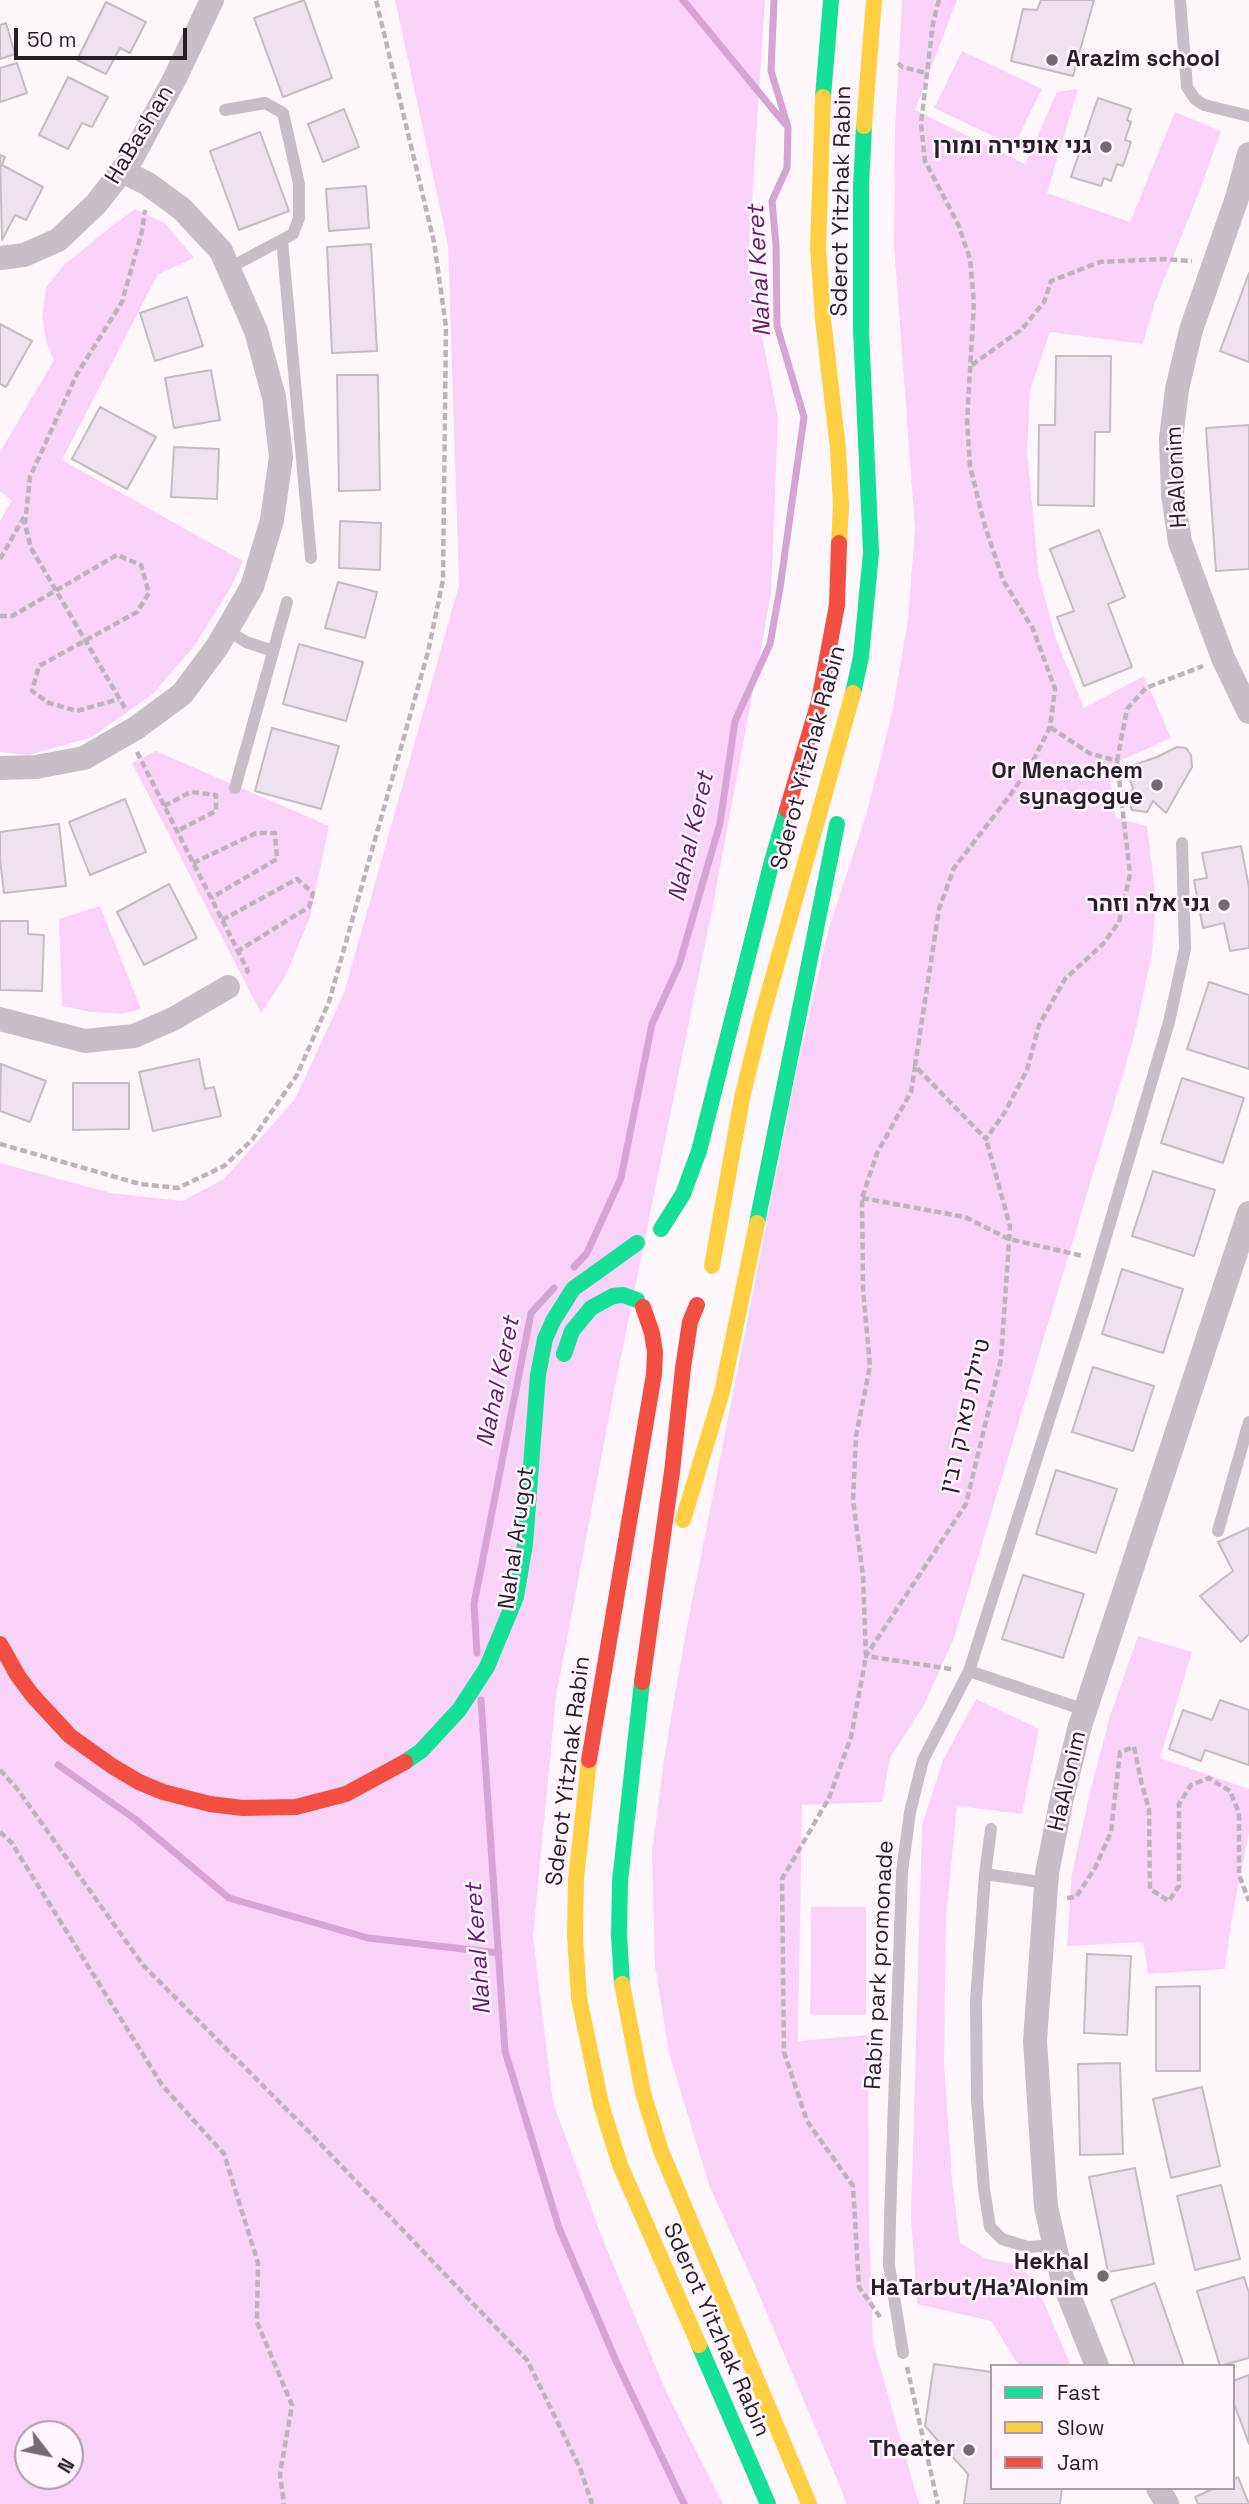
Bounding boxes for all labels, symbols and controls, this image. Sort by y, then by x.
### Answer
scale bar [18,14,191,58]
text: 50 m [27,26,77,53]
place label: Arazim school [1066,46,1220,74]
marker: Arazim school [1044,52,1060,68]
street label: HaBashan [100,81,180,189]
street label: Sderot Yitzhak Rabin [826,85,858,317]
place label: גני אופירה ומורן [933,133,1092,161]
marker: גני אופירה ומורן [1098,139,1114,155]
water label: Nahal Keret [742,204,778,338]
street label: HaAlonim [1161,425,1193,529]
street label: Sderot Yitzhak Rabin [766,643,852,873]
place label: Or Menachem synagogue [991,758,1143,812]
water label: Nahal Keret [663,769,721,905]
marker: Or Menachem synagogue [1149,777,1165,793]
place label: גני אלה וזהר [1087,891,1210,919]
marker: גני אלה וזהר [1216,897,1232,913]
water label: Nahal Keret [471,1314,527,1450]
street label: טיילת פארק רבין [935,1336,997,1496]
street label: Nahal Arugot [493,1465,541,1611]
street label: Sderot Yitzhak Rabin [541,1655,597,1887]
street label: HaAlonim [1043,1728,1093,1834]
street label: Rabin park promonade [860,1839,900,2091]
water label: Nahal Keret [460,1882,498,2016]
street label: Sderot Yitzhak Rabin [656,2219,776,2441]
place label: Hekhal HaTarbut/Ha'Alonim [871,2249,1089,2303]
marker: Hekhal HaTarbut/Ha'Alonim [1095,2268,1111,2284]
legend [990,2364,1235,2490]
text: Fast [1057,2379,1101,2406]
text: Slow [1057,2414,1105,2441]
north arrow [14,2420,84,2490]
place label: Theater [869,2436,955,2464]
marker: Theater [961,2442,977,2458]
text: Jam [1057,2449,1099,2476]
text: N [52,2453,80,2477]

